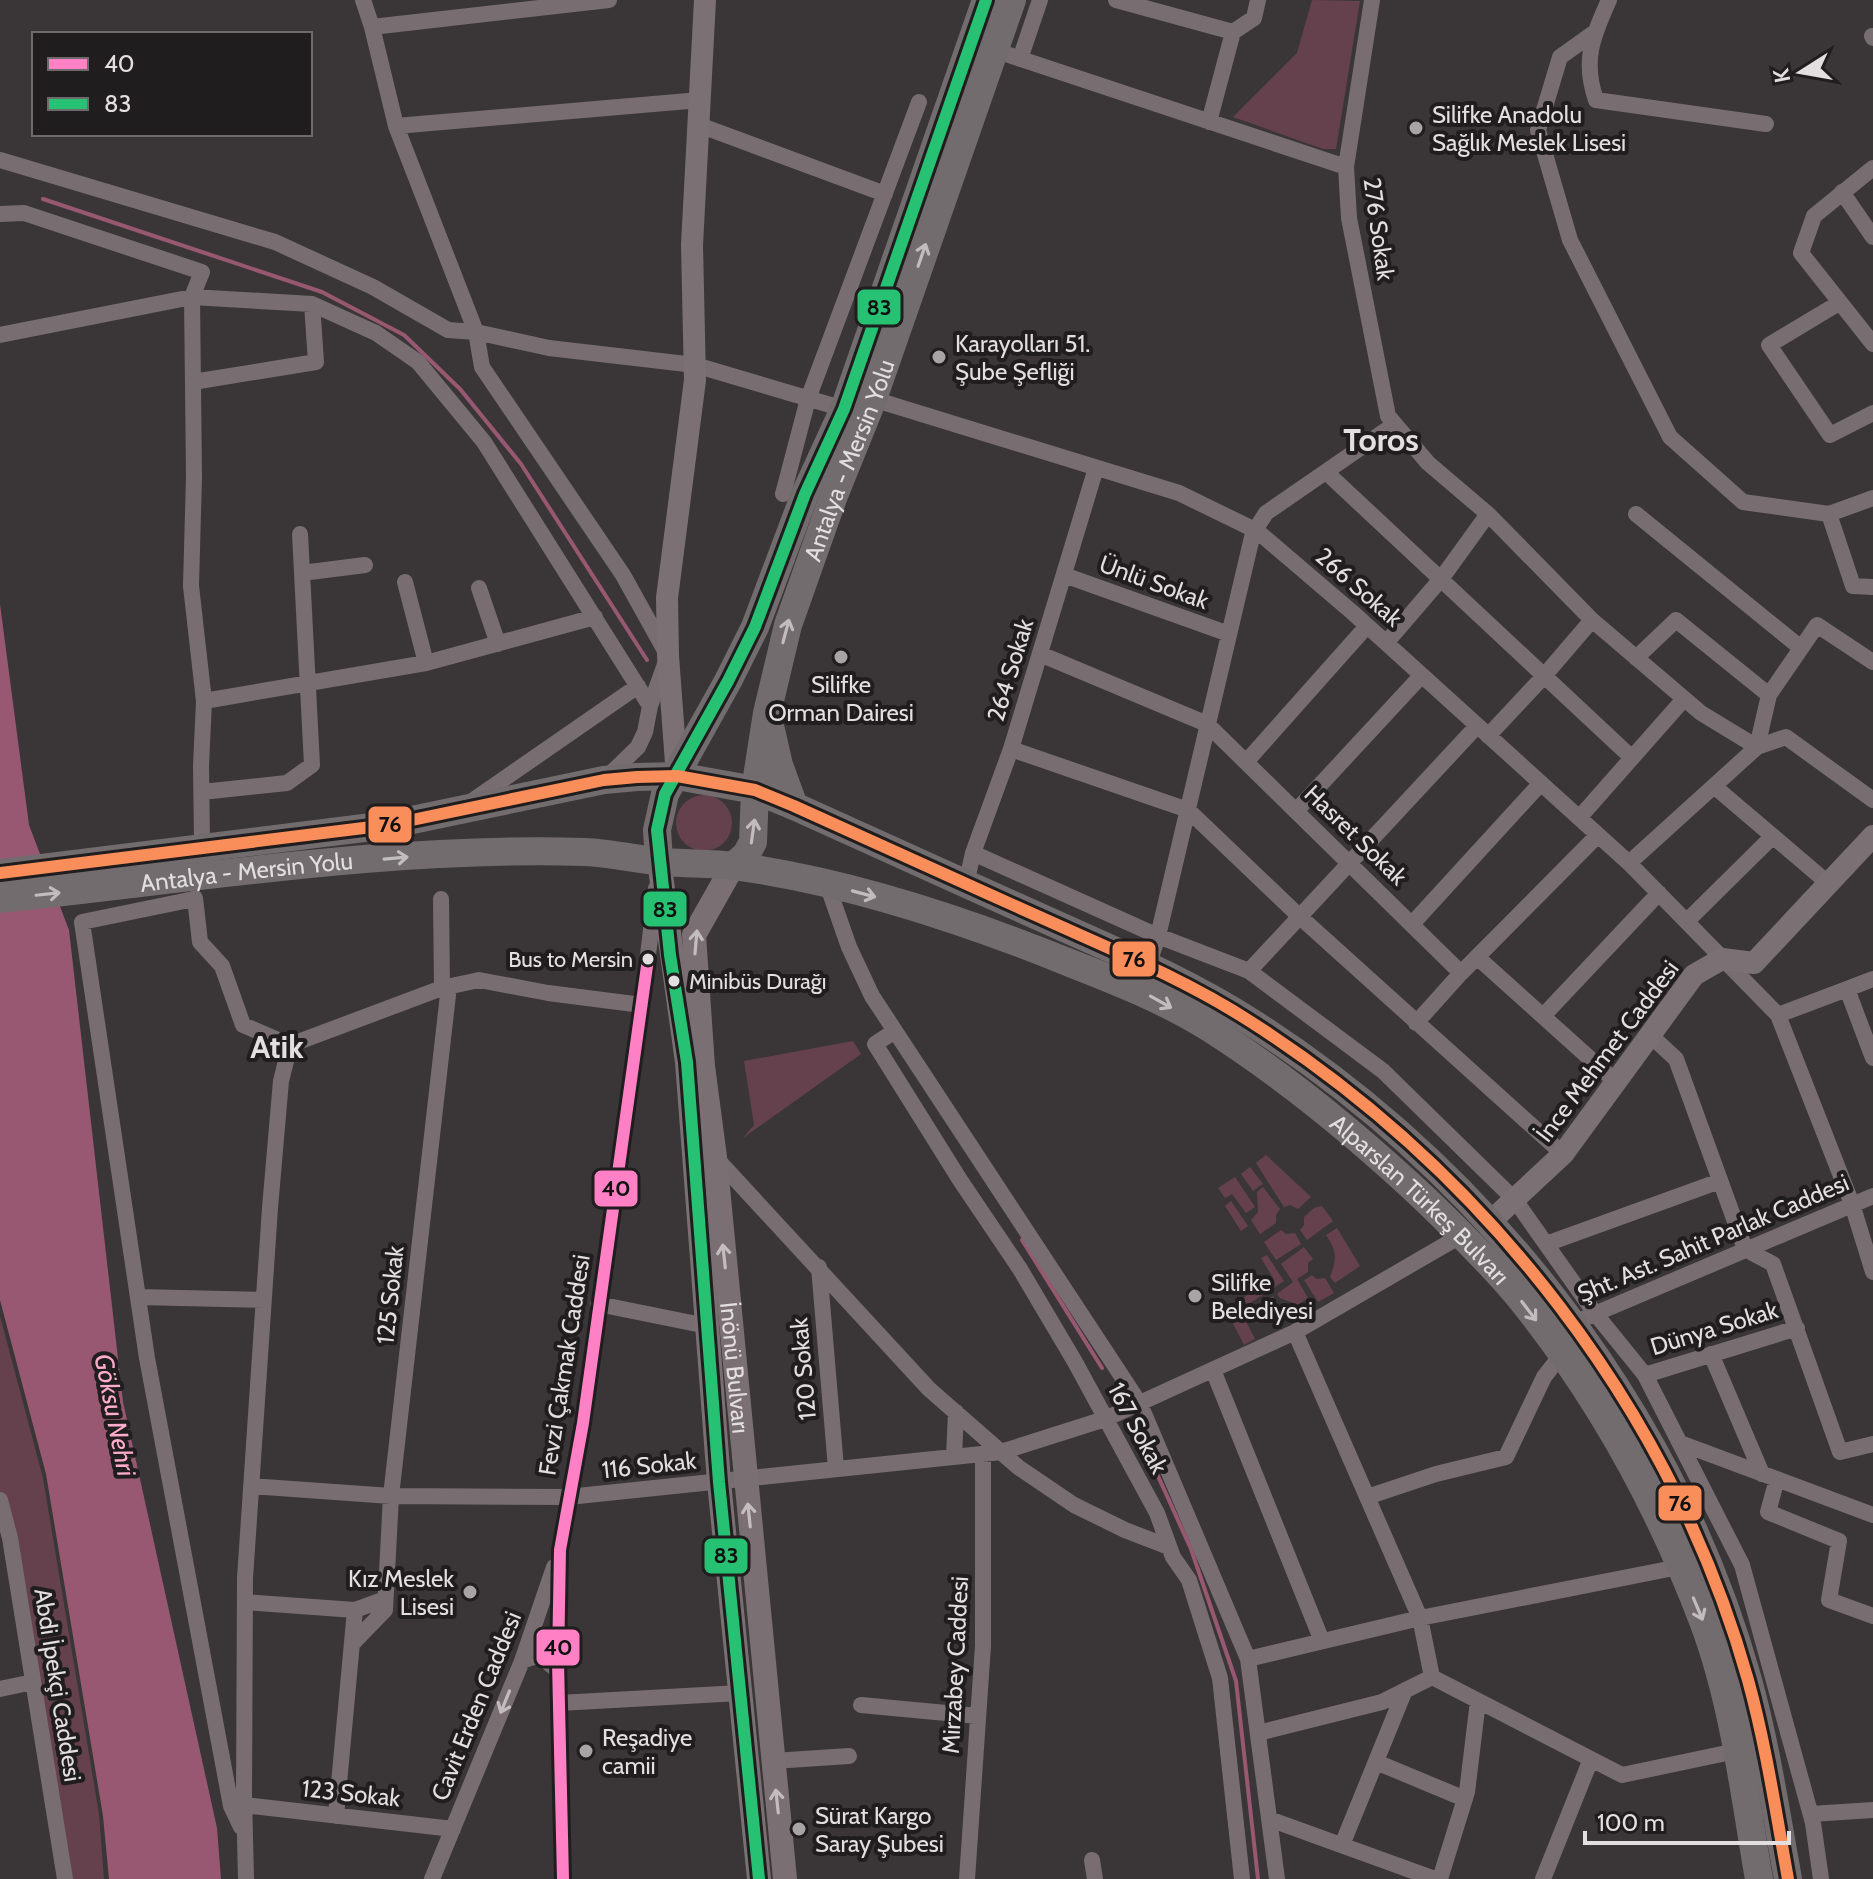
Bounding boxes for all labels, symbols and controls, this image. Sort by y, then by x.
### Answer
legend [32,32,312,136]
north arrow [1761,32,1841,112]
text: 40 [104,49,135,78]
text: K [1767,66,1796,85]
text: 83 [104,89,132,118]
place label: Silifke Anadolu Sağlık Meslek Lisesi [1432,100,1626,157]
marker: Silifke Anadolu Sağlık Meslek Lisesi [1407,119,1425,137]
street label: 276 Sokak [1357,176,1401,282]
one-way arrow [916,243,931,268]
line badge: 83 [856,288,902,326]
text: 83 [866,294,892,321]
place label: Karayolları 51. Şube Şefliği [955,329,1090,386]
marker: Karayolları 51. Şube Şefliği [930,348,948,366]
street label: Antalya - Mersin Yolu [797,355,900,565]
district label: Toros [1343,420,1419,459]
street label: 266 Sokak [1310,541,1408,633]
street label: Ünlü Sokak [1095,549,1213,615]
street label: 264 Sokak [981,615,1039,725]
one-way arrow [780,619,795,645]
marker: Silifke Orman Dairesi [832,648,850,666]
place label: Silifke Orman Dairesi [768,670,914,727]
street label: Hasret Sokak [1299,779,1413,891]
line badge: 76 [367,805,413,844]
text: 76 [378,811,402,838]
one-way arrow [746,819,761,845]
street label: Antalya - Mersin Yolu [139,846,354,897]
one-way arrow [382,850,409,865]
one-way arrow [34,886,61,901]
one-way arrow [851,888,877,903]
line badge: 83 [642,890,688,928]
text: 83 [652,896,678,923]
one-way arrow [689,929,704,955]
line badge: 76 [1111,940,1157,978]
place label: Bus to Mersin [508,946,633,973]
text: 76 [1122,946,1146,973]
marker: Bus to Mersin [640,951,656,967]
street label: İnce Mehmet Caddesi [1529,955,1685,1147]
place label: Minibüs Durağı [689,968,826,995]
marker: Minibüs Durağı [666,973,682,989]
one-way arrow [1148,994,1172,1010]
district label: Atik [250,1027,304,1066]
street label: Alparslan Türkeş Bulvarı [1325,1108,1516,1290]
street label: Şht. Ast. Sahit Parlak Caddesi [1573,1168,1853,1308]
line badge: 40 [593,1169,639,1208]
text: 40 [601,1175,631,1202]
one-way arrow [716,1243,731,1270]
street label: 125 Sokak [370,1244,410,1346]
street label: Fevzi Çakmak Caddesi [532,1252,596,1478]
place label: Silifke Belediyesi [1211,1268,1313,1325]
marker: Silifke Belediyesi [1186,1287,1204,1305]
street label: Dünya Sokak [1647,1295,1782,1361]
street label: İnönü Bulvarı [715,1300,756,1435]
one-way arrow [1520,1300,1537,1321]
street label: 120 Sokak [784,1316,822,1421]
water label: Göksu Nehri [87,1351,143,1479]
street label: 167 Sokak [1102,1378,1174,1479]
street label: 116 Sokak [600,1446,698,1484]
line badge: 76 [1657,1484,1703,1522]
text: 76 [1668,1490,1692,1517]
one-way arrow [741,1502,756,1529]
line badge: 83 [703,1537,749,1575]
text: 83 [713,1542,739,1569]
place label: Kız Meslek Lisesi [348,1564,454,1621]
street label: Mirzabey Caddesi [936,1575,974,1755]
marker: Kız Meslek Lisesi [461,1583,479,1601]
street label: Abdi İpekçi Caddesi [28,1586,88,1784]
one-way arrow [1691,1597,1706,1621]
street label: Cavit Erden Caddesi [425,1607,527,1805]
line badge: 40 [535,1628,581,1667]
text: 40 [543,1634,573,1661]
one-way arrow [497,1689,511,1714]
place label: Reşadiye camii [602,1723,692,1780]
marker: Reşadiye camii [577,1742,595,1760]
street label: 123 Sokak [300,1773,402,1813]
one-way arrow [769,1788,784,1815]
scale bar [1585,1795,1789,1845]
place label: Sürat Kargo Saray Şubesi [815,1801,944,1858]
text: 100 m [1597,1808,1665,1837]
marker: Sürat Kargo Saray Şubesi [790,1820,808,1838]

